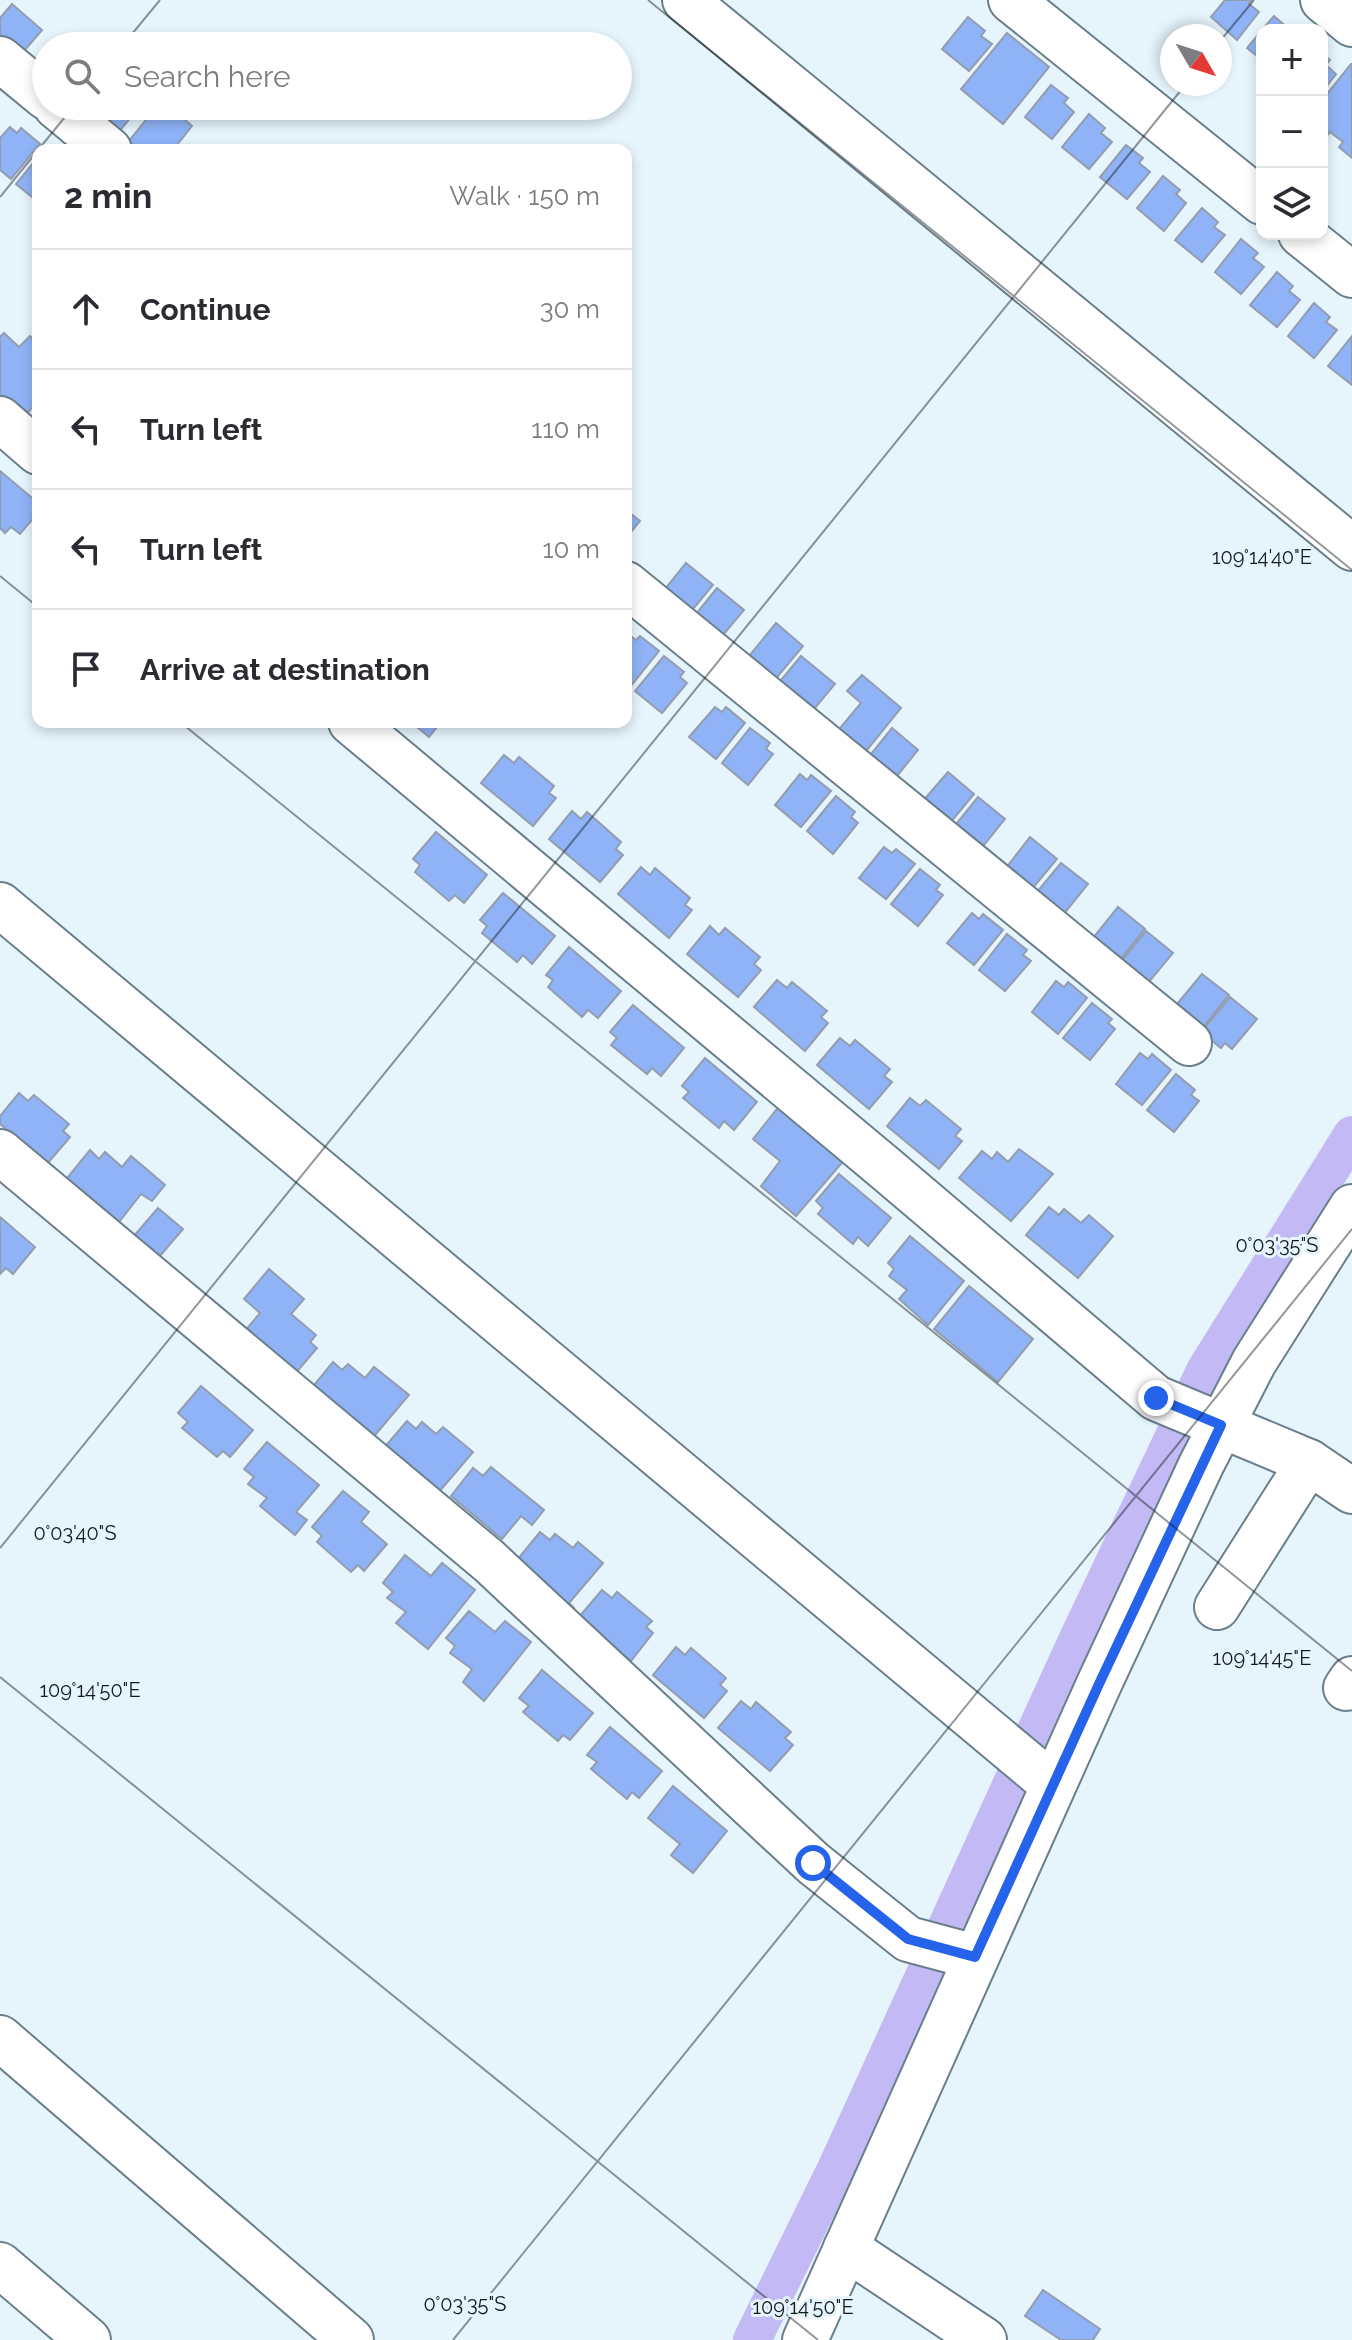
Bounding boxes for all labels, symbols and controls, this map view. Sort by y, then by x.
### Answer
north arrow [1160,24,1232,96]
map controls [1256,24,1328,240]
button: + [1256,24,1328,96]
search box [32,32,632,120]
icon: search [60,54,104,98]
text: Search here [124,59,291,94]
button: − [1256,96,1328,168]
button: layers [1256,168,1328,240]
text: 2 min [64,176,152,216]
text: Walk · 150 m [449,181,600,211]
icon: ahead [64,287,108,331]
text: Continue [140,292,271,327]
text: 30 m [540,294,600,324]
icon: left [64,407,108,451]
text: Turn left [140,412,262,447]
text: 110 m [531,414,600,444]
icon: left [64,527,108,571]
text: Turn left [140,532,262,567]
text: 10 m [542,534,600,564]
text: 109°14'40"E [1212,545,1312,569]
icon: arrive [64,647,108,691]
text: Arrive at destination [140,652,430,687]
text: 0°03'35"S [1236,1233,1318,1257]
route end [1138,1380,1174,1416]
text: 0°03'40"S [33,1521,117,1545]
text: 109°14'45"E [1213,1646,1311,1670]
text: 109°14'50"E [39,1678,141,1702]
route start [795,1845,831,1881]
text: 0°03'35"S [424,2292,506,2316]
text: 109°14'50"E [752,2295,854,2319]

